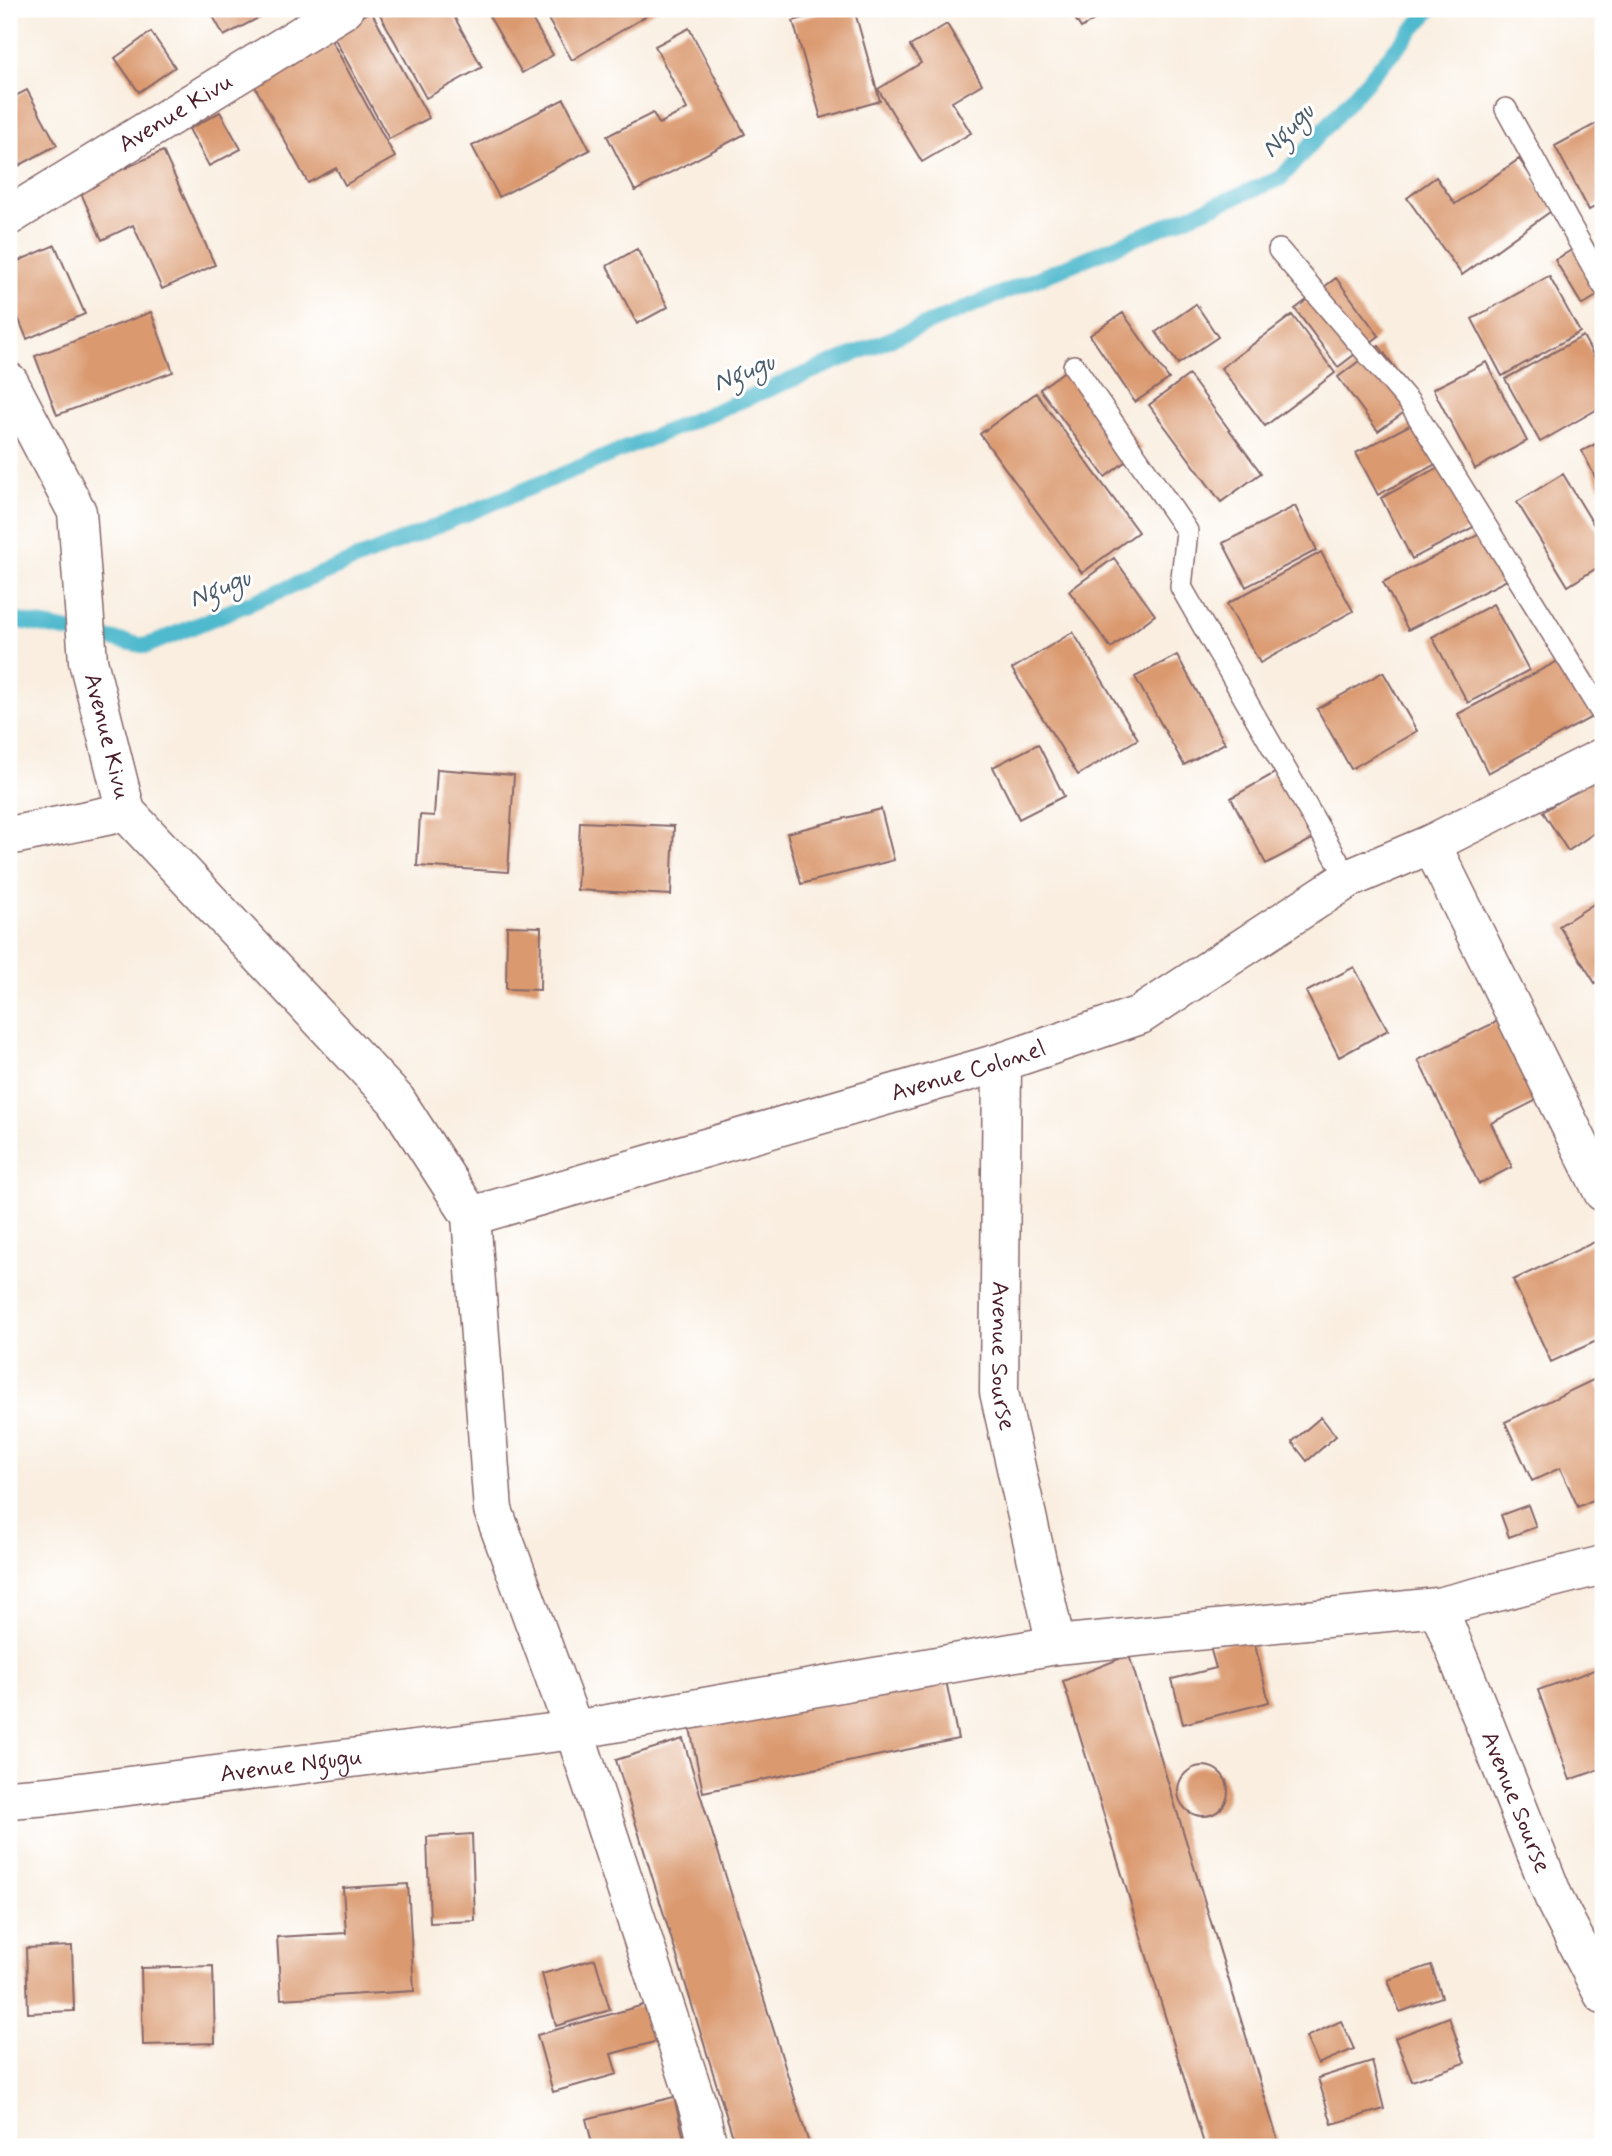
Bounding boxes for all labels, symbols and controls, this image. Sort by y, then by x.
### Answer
street label: Avenue Kivu [113,66,239,160]
water label: Ngugu [1254,95,1325,168]
water label: Ngugu [708,345,782,403]
water label: Ngugu [184,561,258,619]
street label: Avenue Kivu [76,670,138,803]
street label: Avenue Colonel [887,1033,1050,1109]
street label: Avenue Sourse [983,1281,1023,1434]
street label: Avenue Sourse [1474,1727,1558,1878]
street label: Avenue Ngugu [218,1741,364,1790]

